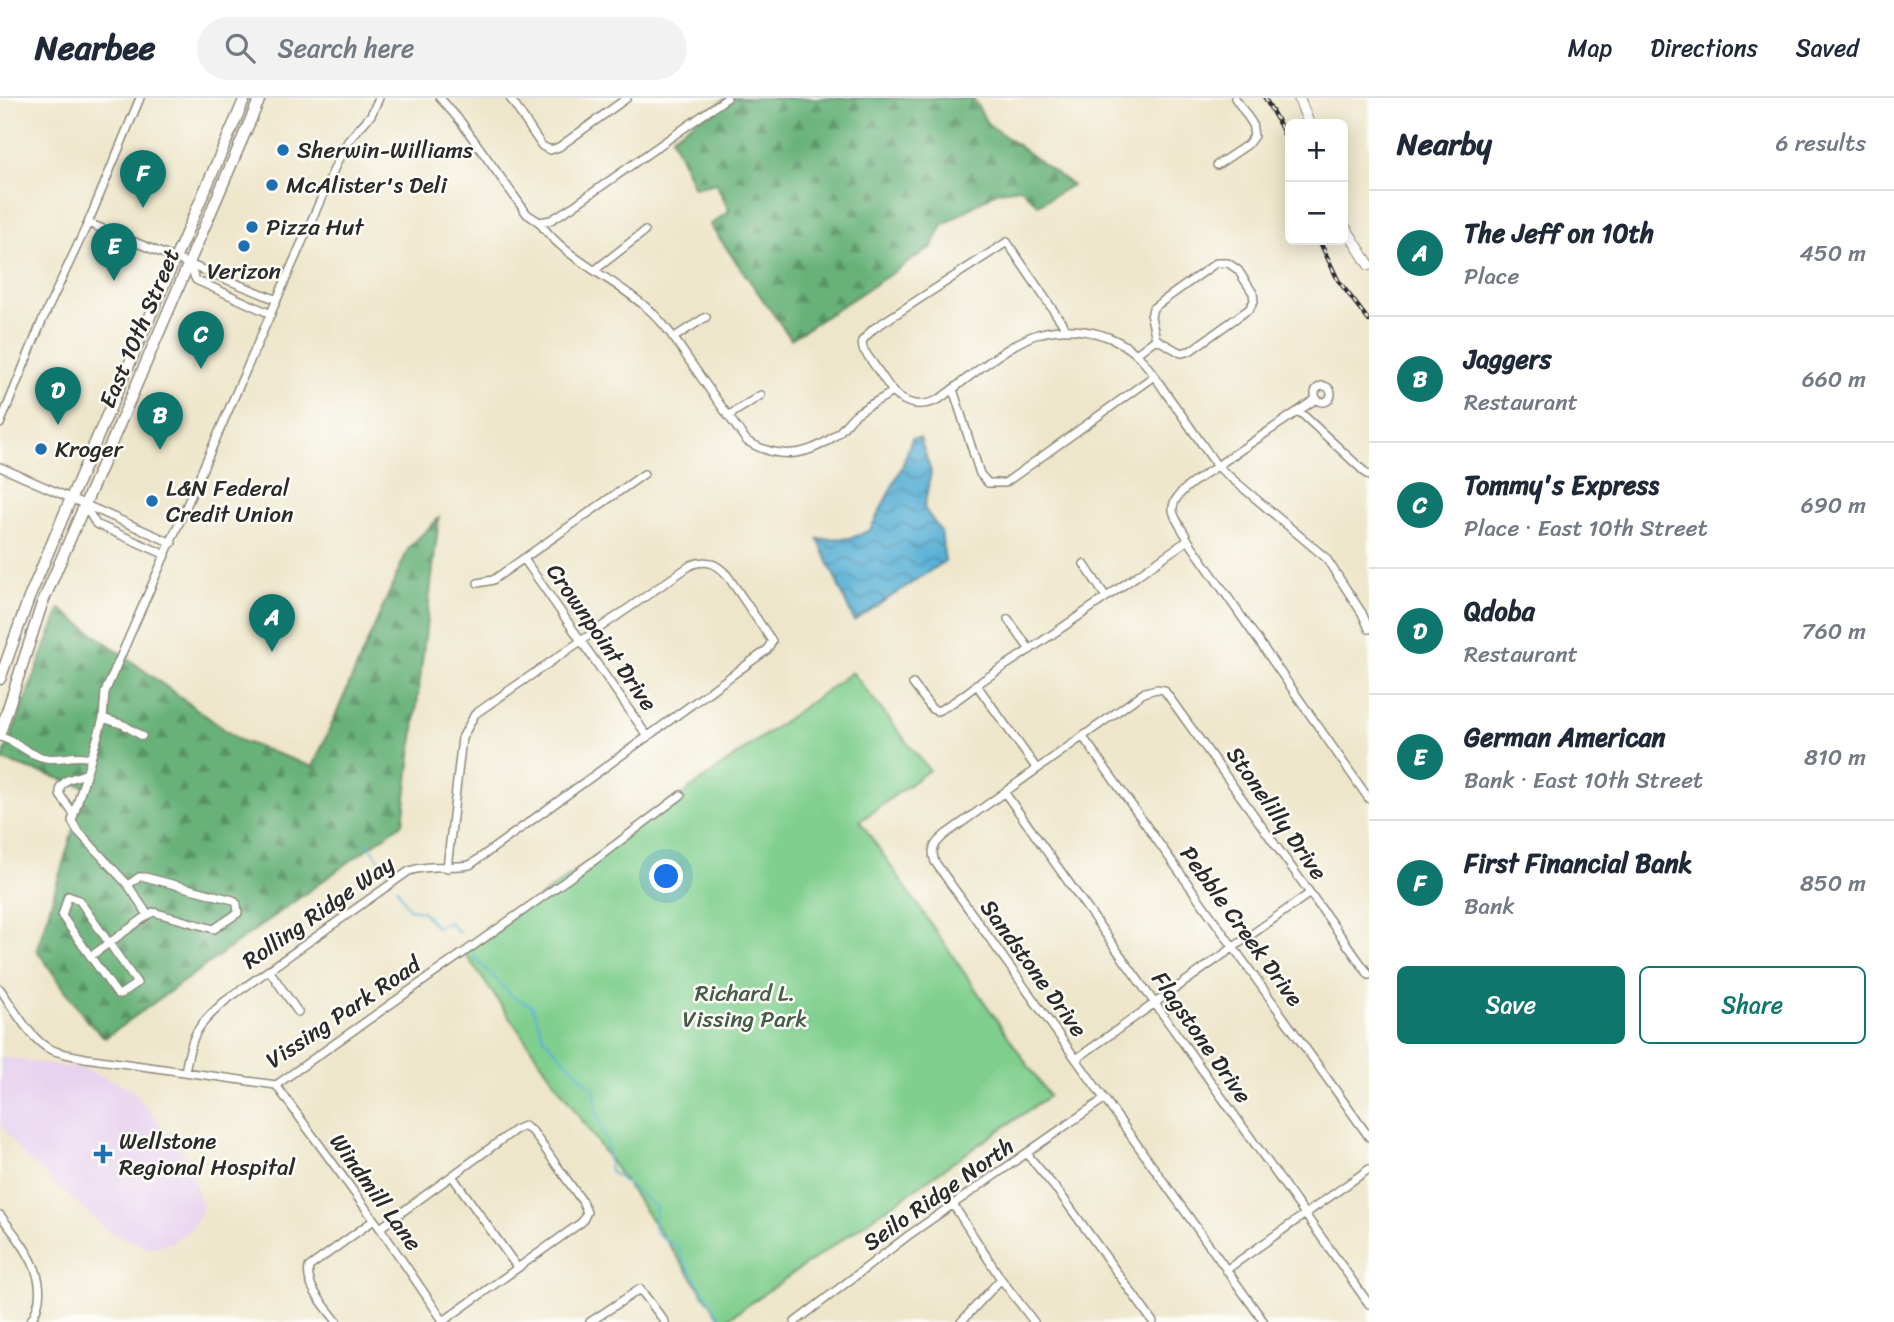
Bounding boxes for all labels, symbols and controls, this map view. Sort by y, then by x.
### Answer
search box [197,17,687,80]
text: Nearbee [35,19,155,77]
text: Search here [277,25,414,71]
text: Map [1568,27,1612,69]
text: Directions [1650,27,1758,69]
text: Saved [1796,27,1859,69]
icon: search [221,29,259,67]
text: Nearby [1397,117,1492,171]
map controls [1285,119,1348,245]
button: + [1285,119,1348,182]
text: 6 results [1776,123,1866,164]
place label: Sherwin-Williams [297,130,474,171]
marker: Sherwin-Williams [275,142,291,158]
pin: F [120,150,166,208]
place label: McAlister's Deli [286,165,447,206]
marker: McAlister's Deli [264,177,280,193]
button: − [1285,182,1348,245]
place label: Pizza Hut [266,207,365,248]
text: The Jeff on 10th [1464,210,1654,256]
marker: Pizza Hut [244,219,260,235]
pin: E [91,223,137,281]
text: A [1412,233,1428,274]
text: 450 m [1799,233,1866,274]
marker: Verizon [236,238,252,254]
street label: East 10th Street [93,244,185,412]
place label: Verizon [207,251,282,292]
text: Place [1464,256,1519,297]
pin: C [178,311,224,369]
text: Jaggers [1464,336,1552,382]
text: B [1413,359,1427,400]
text: 660 m [1802,359,1866,400]
pin: D [35,367,81,425]
text: Restaurant [1464,382,1578,423]
pin: B [137,392,183,450]
place label: Kroger [55,429,125,470]
marker: Kroger [33,441,49,457]
text: Tommy's Express [1464,462,1659,508]
place label: L&N Federal Credit Union [166,468,293,535]
text: C [1413,485,1427,526]
text: 690 m [1801,485,1866,526]
marker: L&N Federal Credit Union [144,493,160,509]
text: Place · East 10th Street [1464,508,1708,549]
street label: Crownpoint Drive [535,554,668,720]
text: Qdoba [1464,588,1535,634]
pin: A [249,594,295,652]
text: D [1413,611,1427,652]
text: 760 m [1802,611,1866,652]
text: Restaurant [1464,634,1578,675]
text: German American [1464,714,1666,760]
text: E [1414,737,1426,778]
text: 810 m [1804,737,1866,778]
street label: Stonelilly Drive [1215,738,1338,889]
text: Bank · East 10th Street [1464,760,1703,801]
street label: Pebble Creek Drive [1169,837,1314,1016]
text: First Financial Bank [1464,840,1692,886]
street label: Rolling Ridge Way [233,844,403,980]
your location [649,859,683,893]
text: F [1414,863,1426,904]
text: 850 m [1800,863,1866,904]
text: Bank [1464,886,1515,927]
street label: Sandstone Drive [969,890,1098,1046]
street label: Vissing Park Road [257,944,431,1080]
street label: Flagstone Drive [1140,962,1263,1113]
button: Save [1397,966,1625,1044]
button: Share [1639,966,1866,1044]
park label: Richard L. Vissing Park [683,973,807,1040]
place label: Wellstone Regional Hospital [119,1121,295,1188]
street label: Windmill Lane [318,1124,433,1260]
street label: Seilo Ridge North [854,1127,1023,1262]
marker: Wellstone Regional Hospital [93,1144,113,1164]

